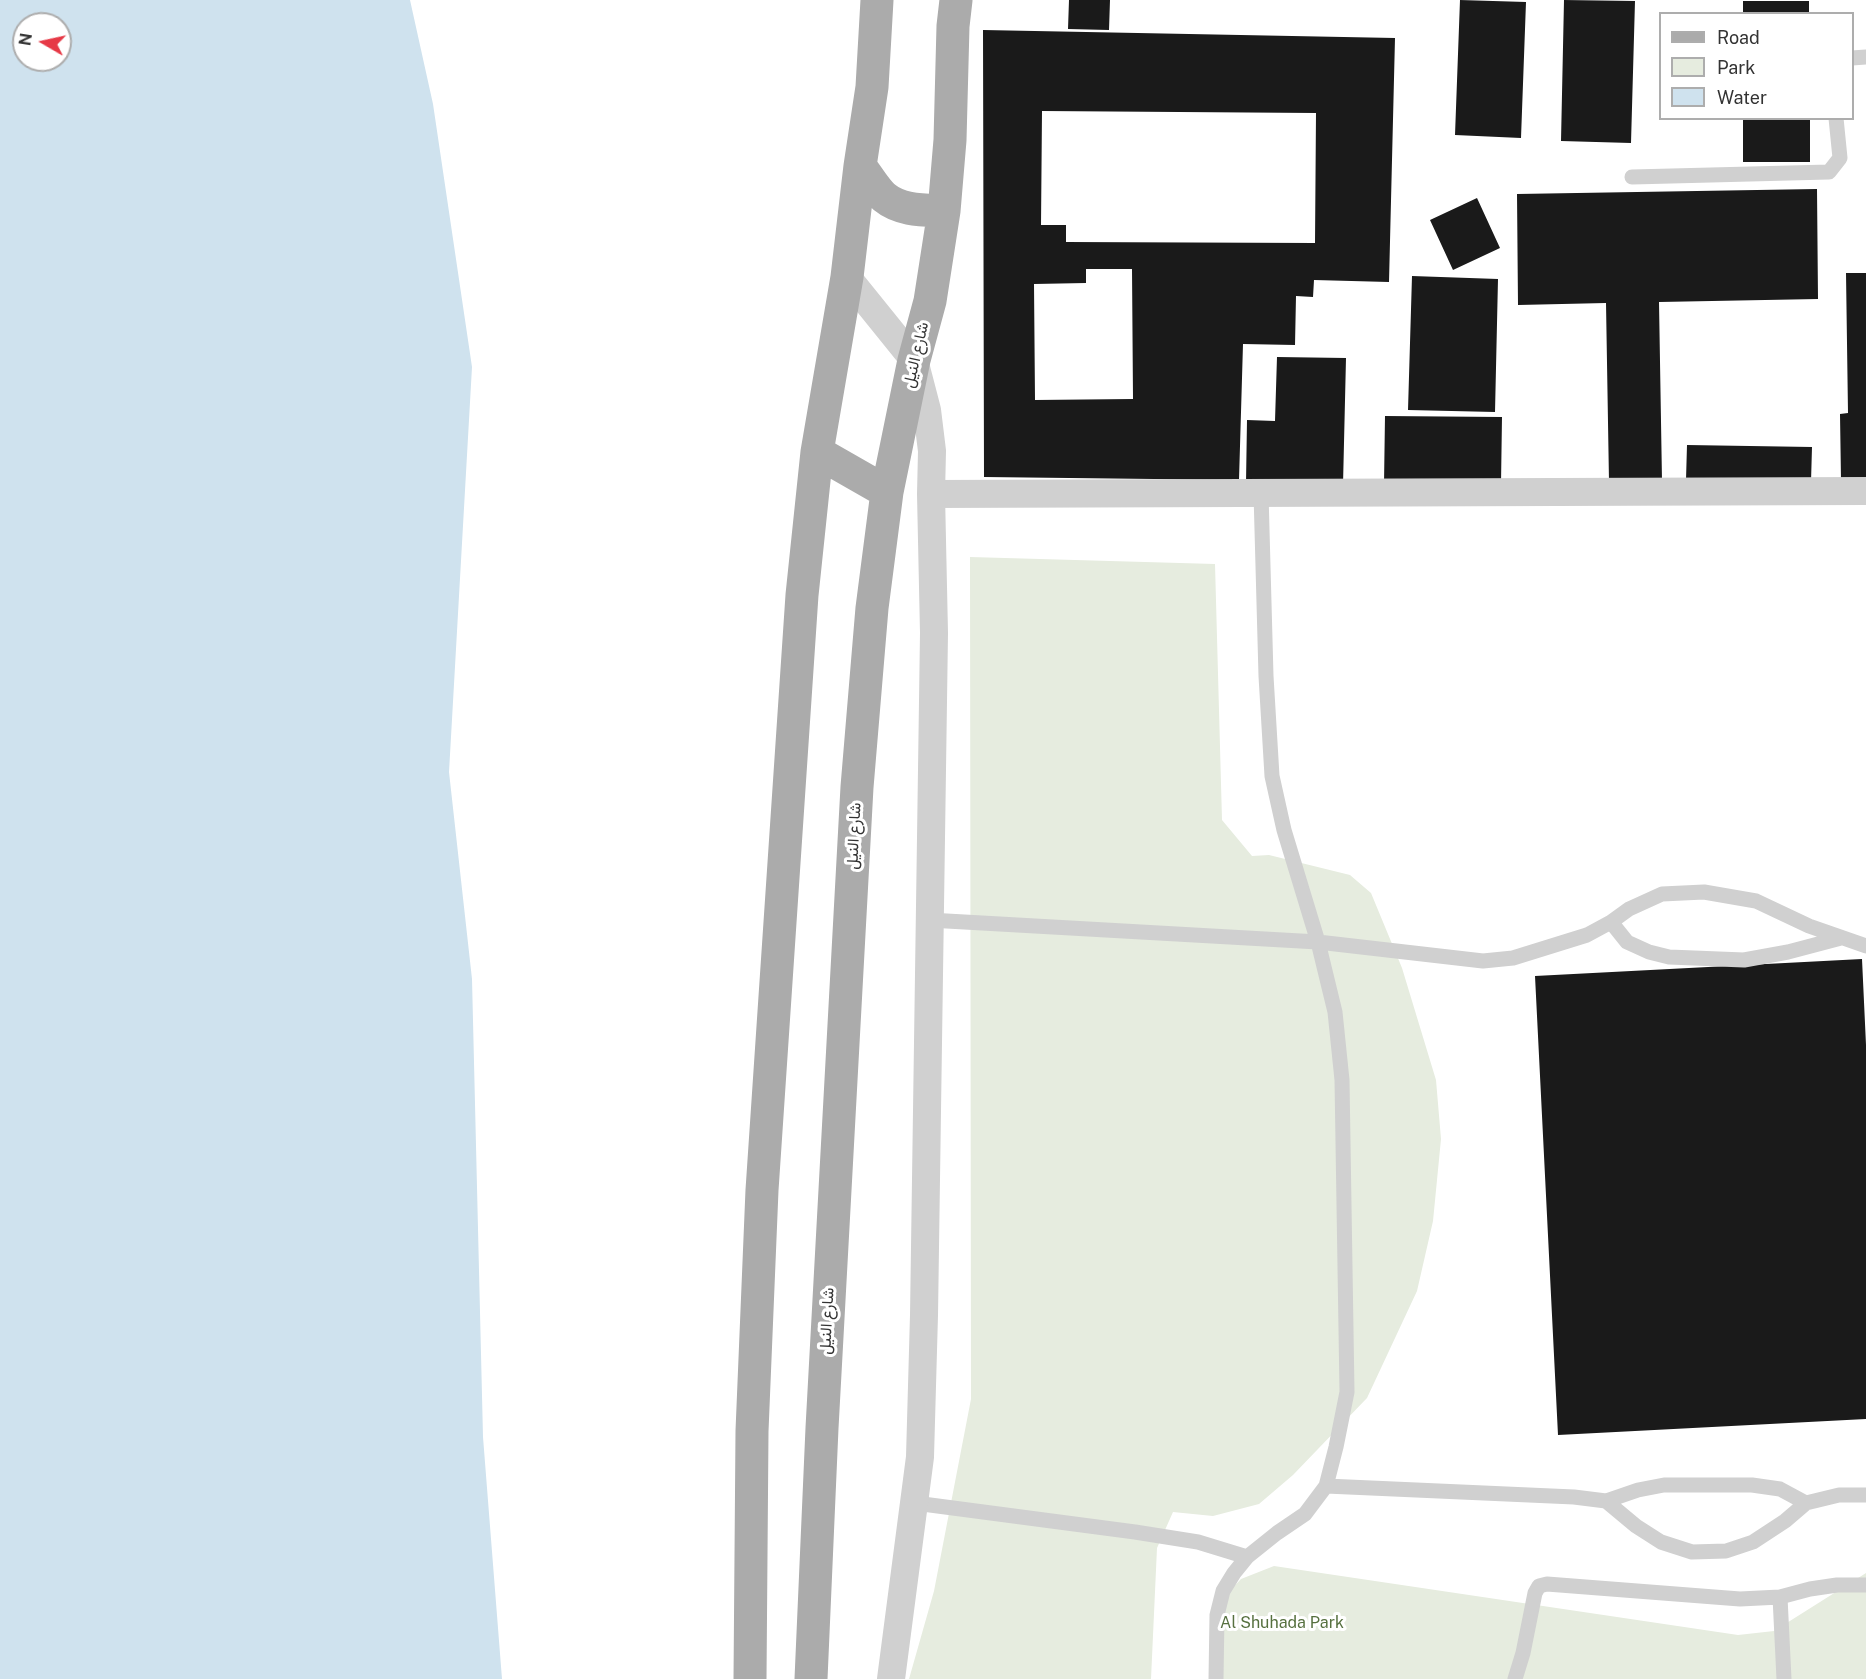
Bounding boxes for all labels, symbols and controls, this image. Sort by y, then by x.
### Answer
north arrow [12,12,72,72]
legend [1659,12,1854,120]
text: Road [1717,27,1760,48]
text: N [15,32,36,47]
text: Park [1717,57,1755,78]
text: Water [1717,87,1767,108]
street label: شارع النيل [899,320,933,390]
street label: شارع النيل [843,802,865,870]
street label: شارع النيل [816,1287,838,1355]
park label: Al Shuhada Park [1220,1613,1344,1633]

